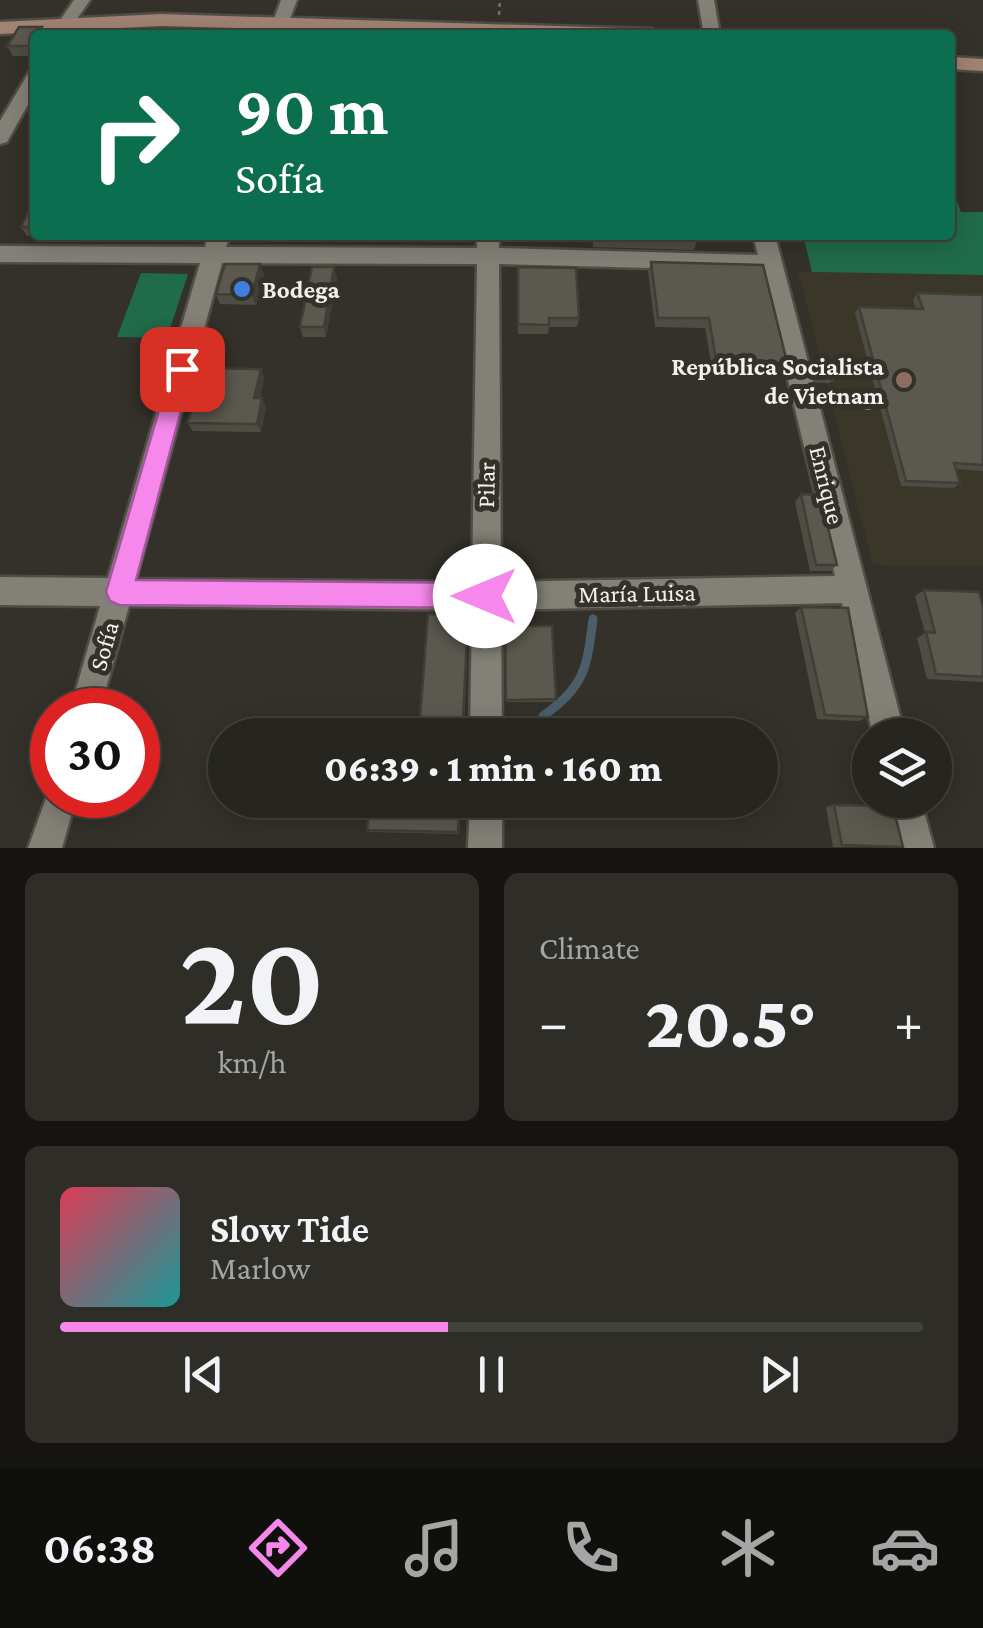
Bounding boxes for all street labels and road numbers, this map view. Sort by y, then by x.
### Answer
street label: Enrique [803,443,850,527]
street label: Pilar [472,462,500,508]
street label: María Luisa [578,578,696,608]
street label: Sofía [84,618,124,674]

